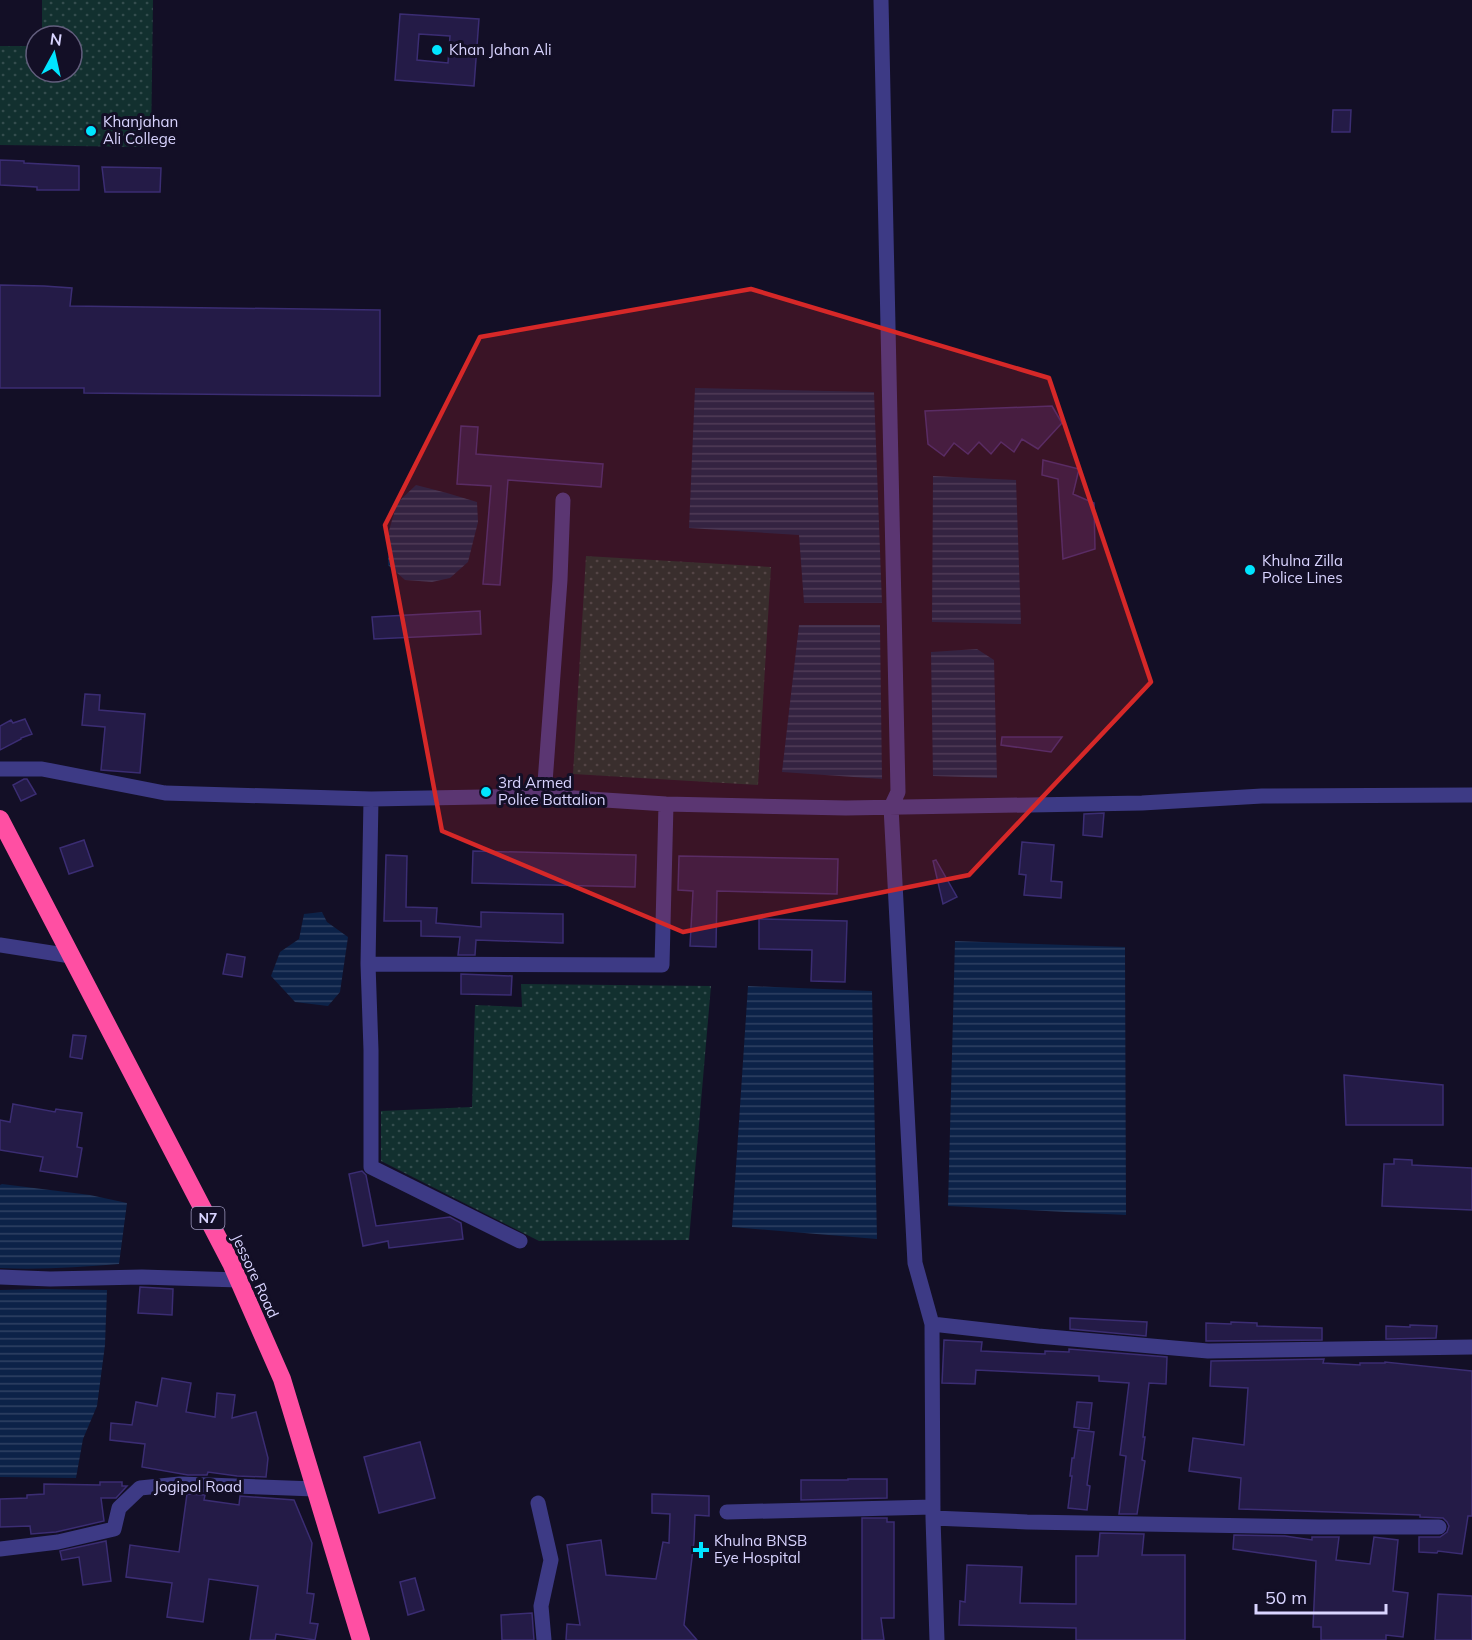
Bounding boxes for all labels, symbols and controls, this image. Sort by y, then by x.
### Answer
north arrow [24,24,84,84]
text: N [49,28,63,50]
place label: Khan Jahan Ali [449,40,552,59]
marker: Khan Jahan Ali [430,43,444,57]
place label: Khanjahan Ali College [103,112,178,148]
marker: Khanjahan Ali College [84,124,98,138]
place label: Khulna Zilla Police Lines [1262,551,1343,587]
marker: Khulna Zilla Police Lines [1243,563,1257,577]
place label: 3rd Armed Police Battalion [498,773,605,809]
marker: 3rd Armed Police Battalion [479,785,493,799]
road number: N7 [192,1207,224,1229]
street label: Jessore Road [228,1231,283,1321]
street label: Jogipol Road [154,1477,242,1496]
place label: Khulna BNSB Eye Hospital [714,1531,807,1567]
marker: Khulna BNSB Eye Hospital [692,1541,710,1559]
scale bar [1256,1577,1386,1615]
text: 50 m [1265,1586,1307,1609]

